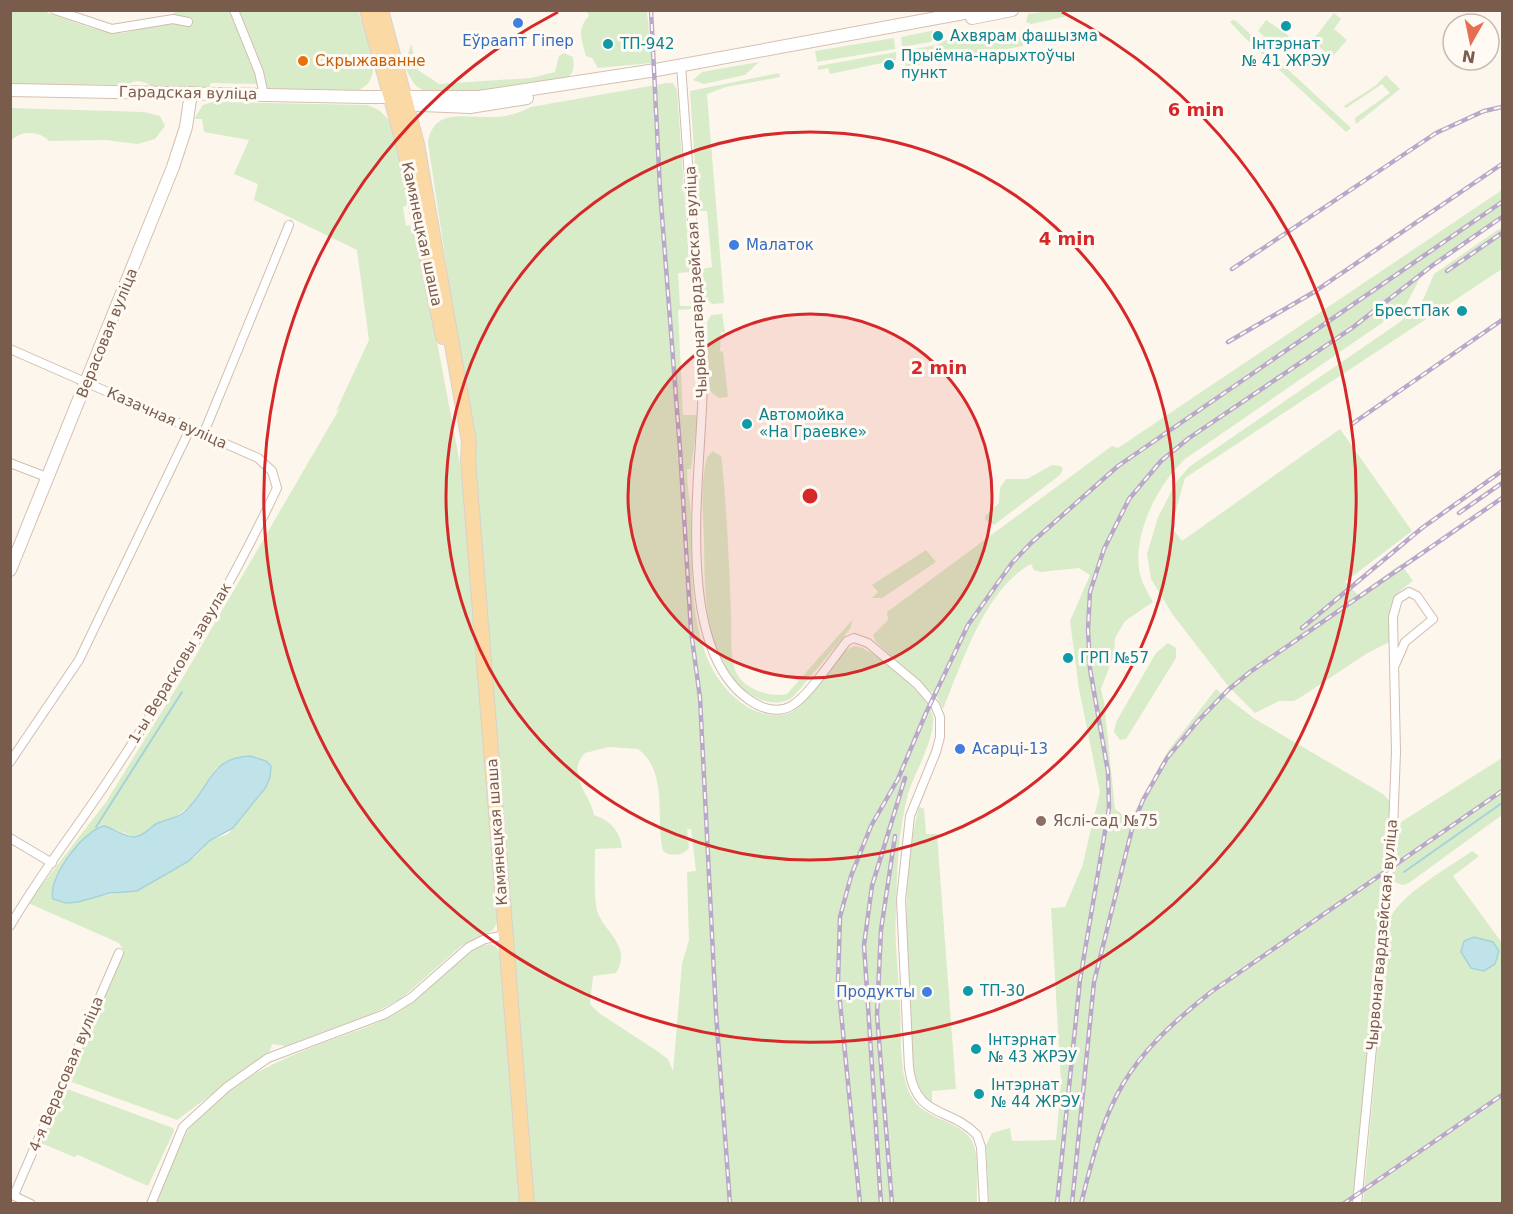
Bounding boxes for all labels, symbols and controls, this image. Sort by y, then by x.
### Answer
north arrow [1441,12,1501,72]
marker: Еўраапт Гіпер [511,16,525,30]
marker: Інтэрнат № 41 ЖРЭУ [1279,19,1293,33]
place label: Ахвярам фашызма [950,27,1098,45]
marker: Ахвярам фашызма [931,29,945,43]
place label: Еўраапт Гіпер [462,32,574,50]
place label: ТП-942 [619,35,675,53]
place label: Інтэрнат № 41 ЖРЭУ [1241,35,1331,70]
marker: ТП-942 [601,37,615,51]
text: N [1461,46,1477,67]
place label: Прыёмна-нарыхтоўчы пункт [901,47,1075,82]
place label: Скрыжаванне [315,52,425,70]
marker: Скрыжаванне [296,54,310,68]
marker: Прыёмна-нарыхтоўчы пункт [882,58,896,72]
street label: Гарадская вуліца [119,83,257,103]
text: 6 min [1168,99,1224,120]
street label: Камянецкая шаша [398,160,446,308]
street label: Чырвонагвардзейская вуліца [681,165,711,399]
text: 4 min [1039,228,1095,249]
place label: Малаток [746,236,814,254]
marker: Малаток [727,238,741,252]
street label: Верасовая вуліца [73,265,141,401]
place label: БрестПак [1374,302,1450,320]
marker: БрестПак [1455,304,1469,318]
text: 2 min [911,357,967,378]
street label: Казачная вуліца [104,383,230,453]
place label: Автомойка «На Граевке» [759,406,867,441]
marker: Автомойка «На Граевке» [740,417,754,431]
centre of rings [800,486,820,506]
street label: 1-ы Верасковы завулак [125,579,235,747]
place label: ГРП №57 [1080,649,1149,667]
marker: ГРП №57 [1061,651,1075,665]
place label: Асарці-13 [972,740,1048,758]
marker: Асарці-13 [953,742,967,756]
street label: Камянецкая шаша [483,758,511,906]
place label: Яслі-сад №75 [1053,812,1158,830]
marker: Яслі-сад №75 [1034,814,1048,828]
street label: Чырвонагвардзейская вуліца [1363,818,1401,1052]
place label: ТП-30 [979,982,1025,1000]
place label: Продукты [836,983,915,1001]
marker: ТП-30 [961,984,975,998]
marker: Продукты [920,985,934,999]
street label: 4-я Верасовая вуліца [25,994,107,1154]
place label: Інтэрнат № 43 ЖРЭУ [988,1031,1077,1066]
marker: Інтэрнат № 43 ЖРЭУ [969,1042,983,1056]
place label: Інтэрнат № 44 ЖРЭУ [991,1076,1080,1111]
marker: Інтэрнат № 44 ЖРЭУ [972,1087,986,1101]

